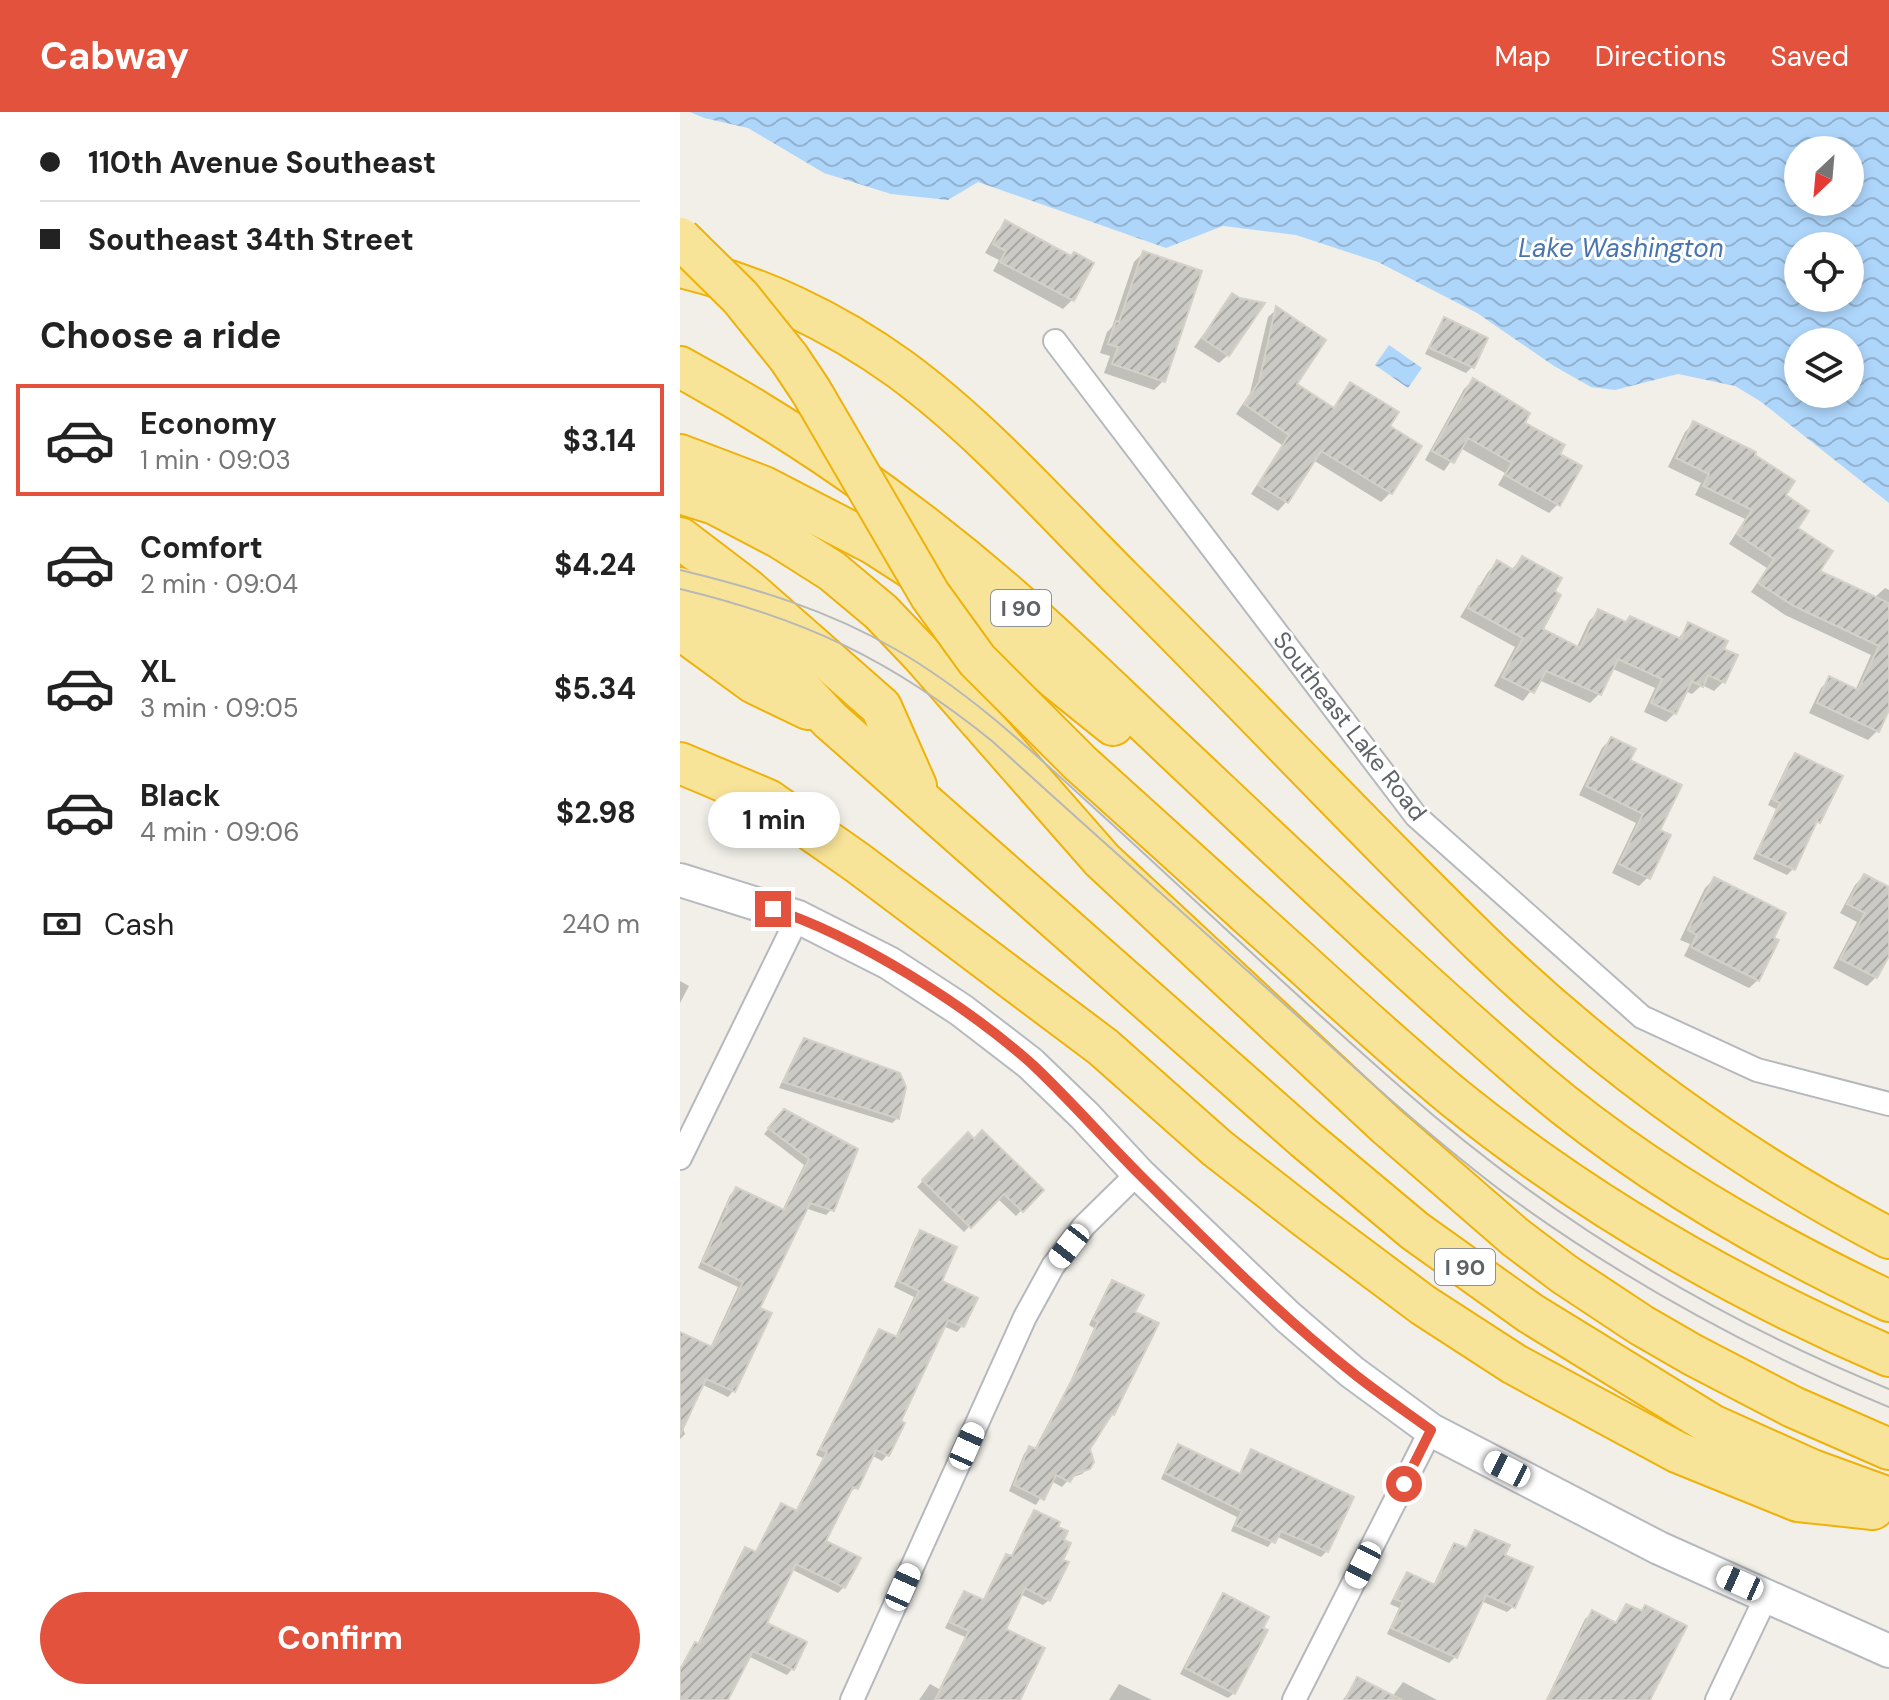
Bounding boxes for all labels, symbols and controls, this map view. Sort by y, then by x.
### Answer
text: Cabway [40,31,189,81]
text: Map [1494,38,1551,75]
text: Directions [1595,38,1727,75]
text: Saved [1771,38,1849,75]
north arrow [1784,136,1864,216]
map controls [1784,136,1864,408]
text: 110th Avenue Southeast [88,143,436,182]
text: Southeast 34th Street [88,220,414,259]
water label: Lake Washington [1518,231,1724,265]
button: locate [1784,232,1864,312]
text: Choose a ride [40,312,281,359]
button: layers [1784,328,1864,408]
icon: car [44,404,116,476]
text: Economy [140,404,277,443]
text: $3.14 [563,421,636,460]
text: 1 min · 09:03 [140,443,291,477]
icon: car [44,528,116,600]
text: Comfort [140,528,263,567]
text: $4.24 [554,545,636,584]
text: 2 min · 09:04 [140,567,298,601]
road number: I 90 [991,590,1051,626]
street label: Southeast Lake Road [1266,625,1434,827]
icon: car [44,652,116,724]
text: XL [140,652,177,691]
text: $5.34 [554,669,636,708]
text: 3 min · 09:05 [140,691,299,725]
icon: car [44,776,116,848]
text: Black [140,776,220,815]
text: $2.98 [556,793,636,832]
callout: 1 min [707,793,839,849]
text: 1 min [742,803,806,837]
text: 4 min · 09:06 [140,815,299,849]
route end [755,891,791,927]
icon: cash [40,902,84,946]
text: Cash [104,905,174,944]
text: 240 m [562,907,640,941]
car [1045,1220,1093,1272]
road number: I 90 [1435,1249,1495,1285]
car [946,1419,988,1473]
car [1480,1447,1534,1491]
route start [1386,1466,1422,1502]
car [1341,1538,1385,1592]
car [882,1560,924,1614]
car [1713,1562,1767,1604]
button: Confirm [40,1592,640,1684]

